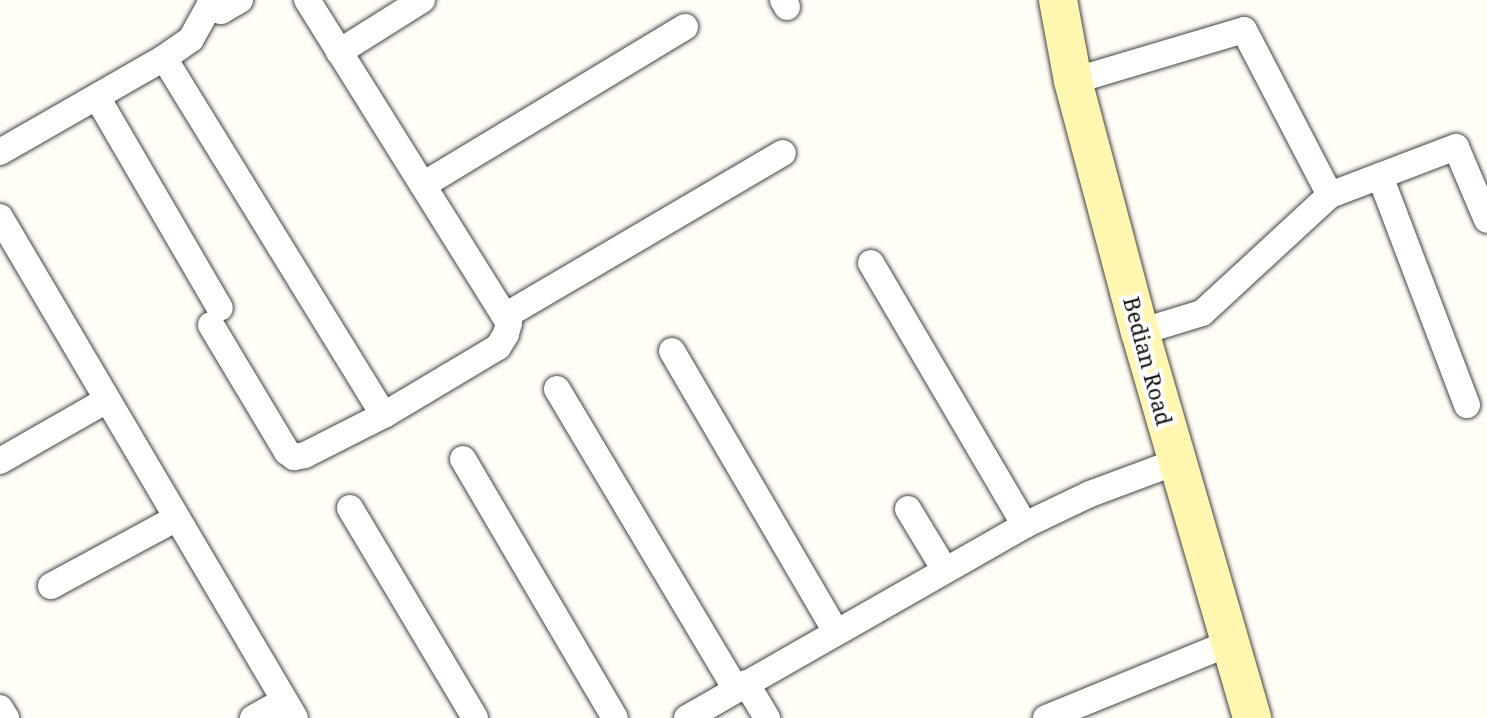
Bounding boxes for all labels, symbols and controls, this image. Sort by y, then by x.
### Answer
street label: Bedian Road [1118,294,1178,428]

